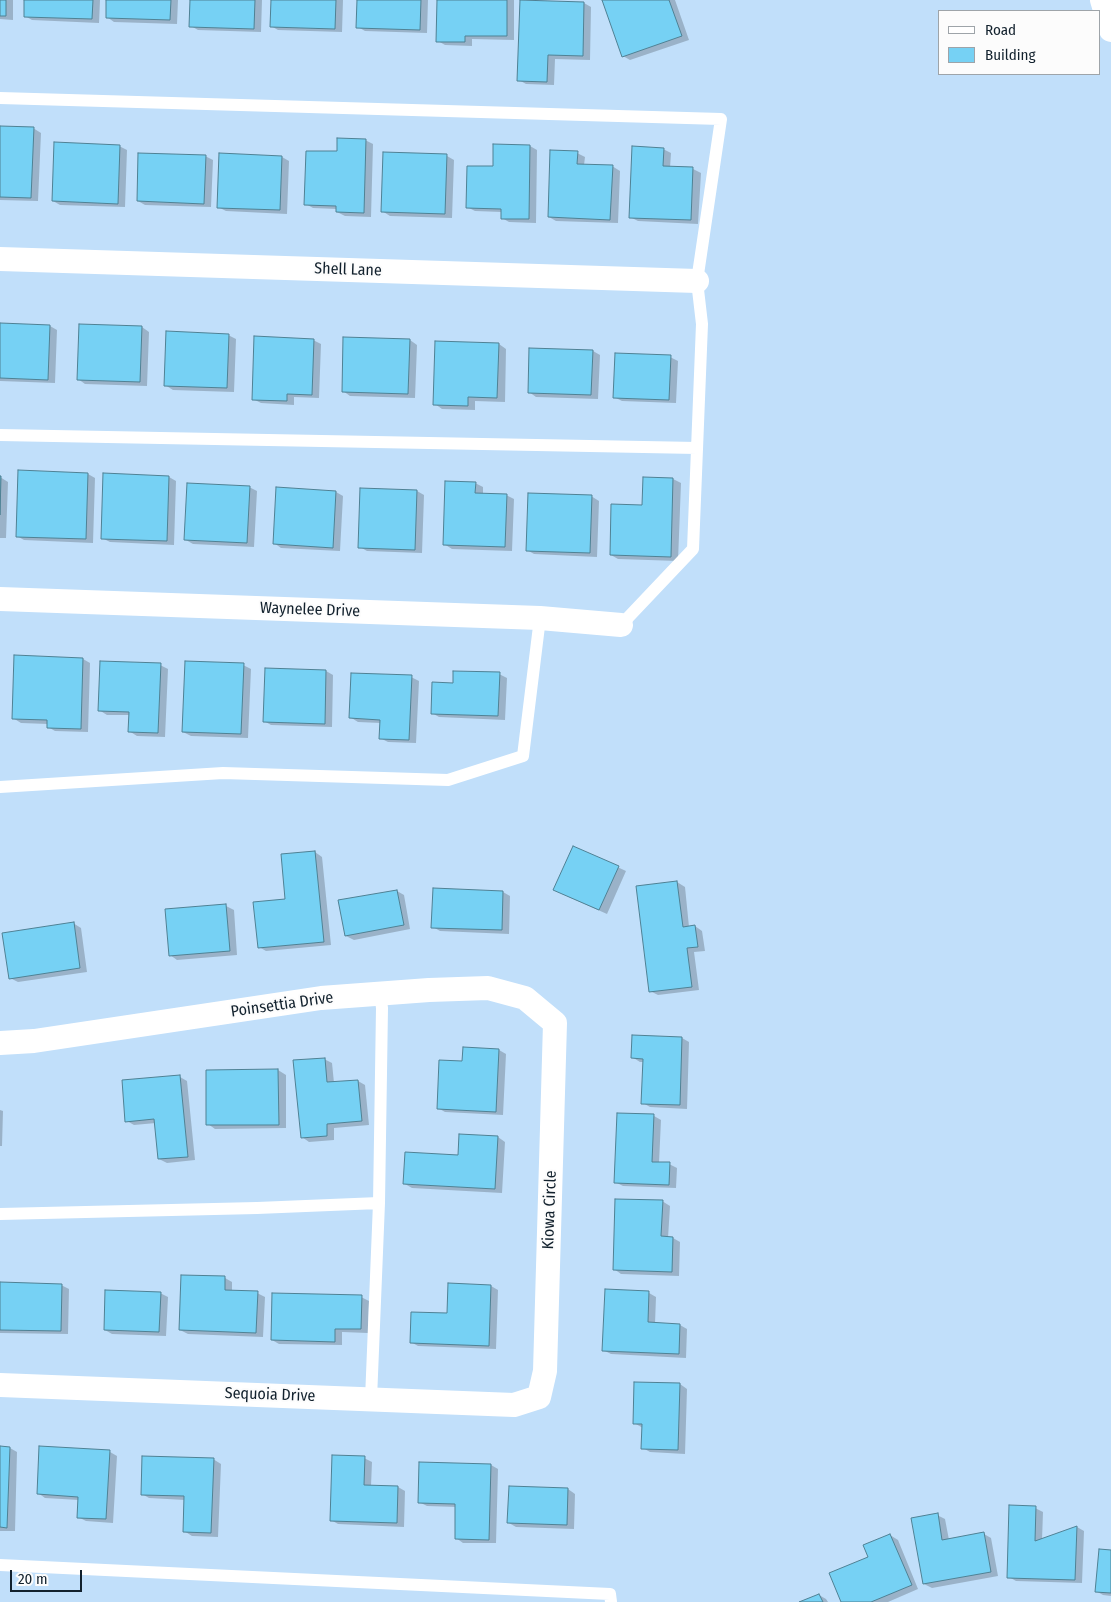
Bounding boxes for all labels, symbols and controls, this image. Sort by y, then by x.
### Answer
legend [938,10,1101,75]
text: Road [985,21,1016,39]
text: Building [985,46,1036,64]
street label: Shell Lane [314,259,382,281]
street label: Waynelee Drive [260,599,360,621]
street label: Poinsettia Drive [229,988,335,1022]
street label: Kiowa Circle [539,1170,561,1250]
street label: Sequoia Drive [224,1384,316,1406]
scale bar [12,1560,85,1592]
text: 20 m [18,1570,48,1588]

